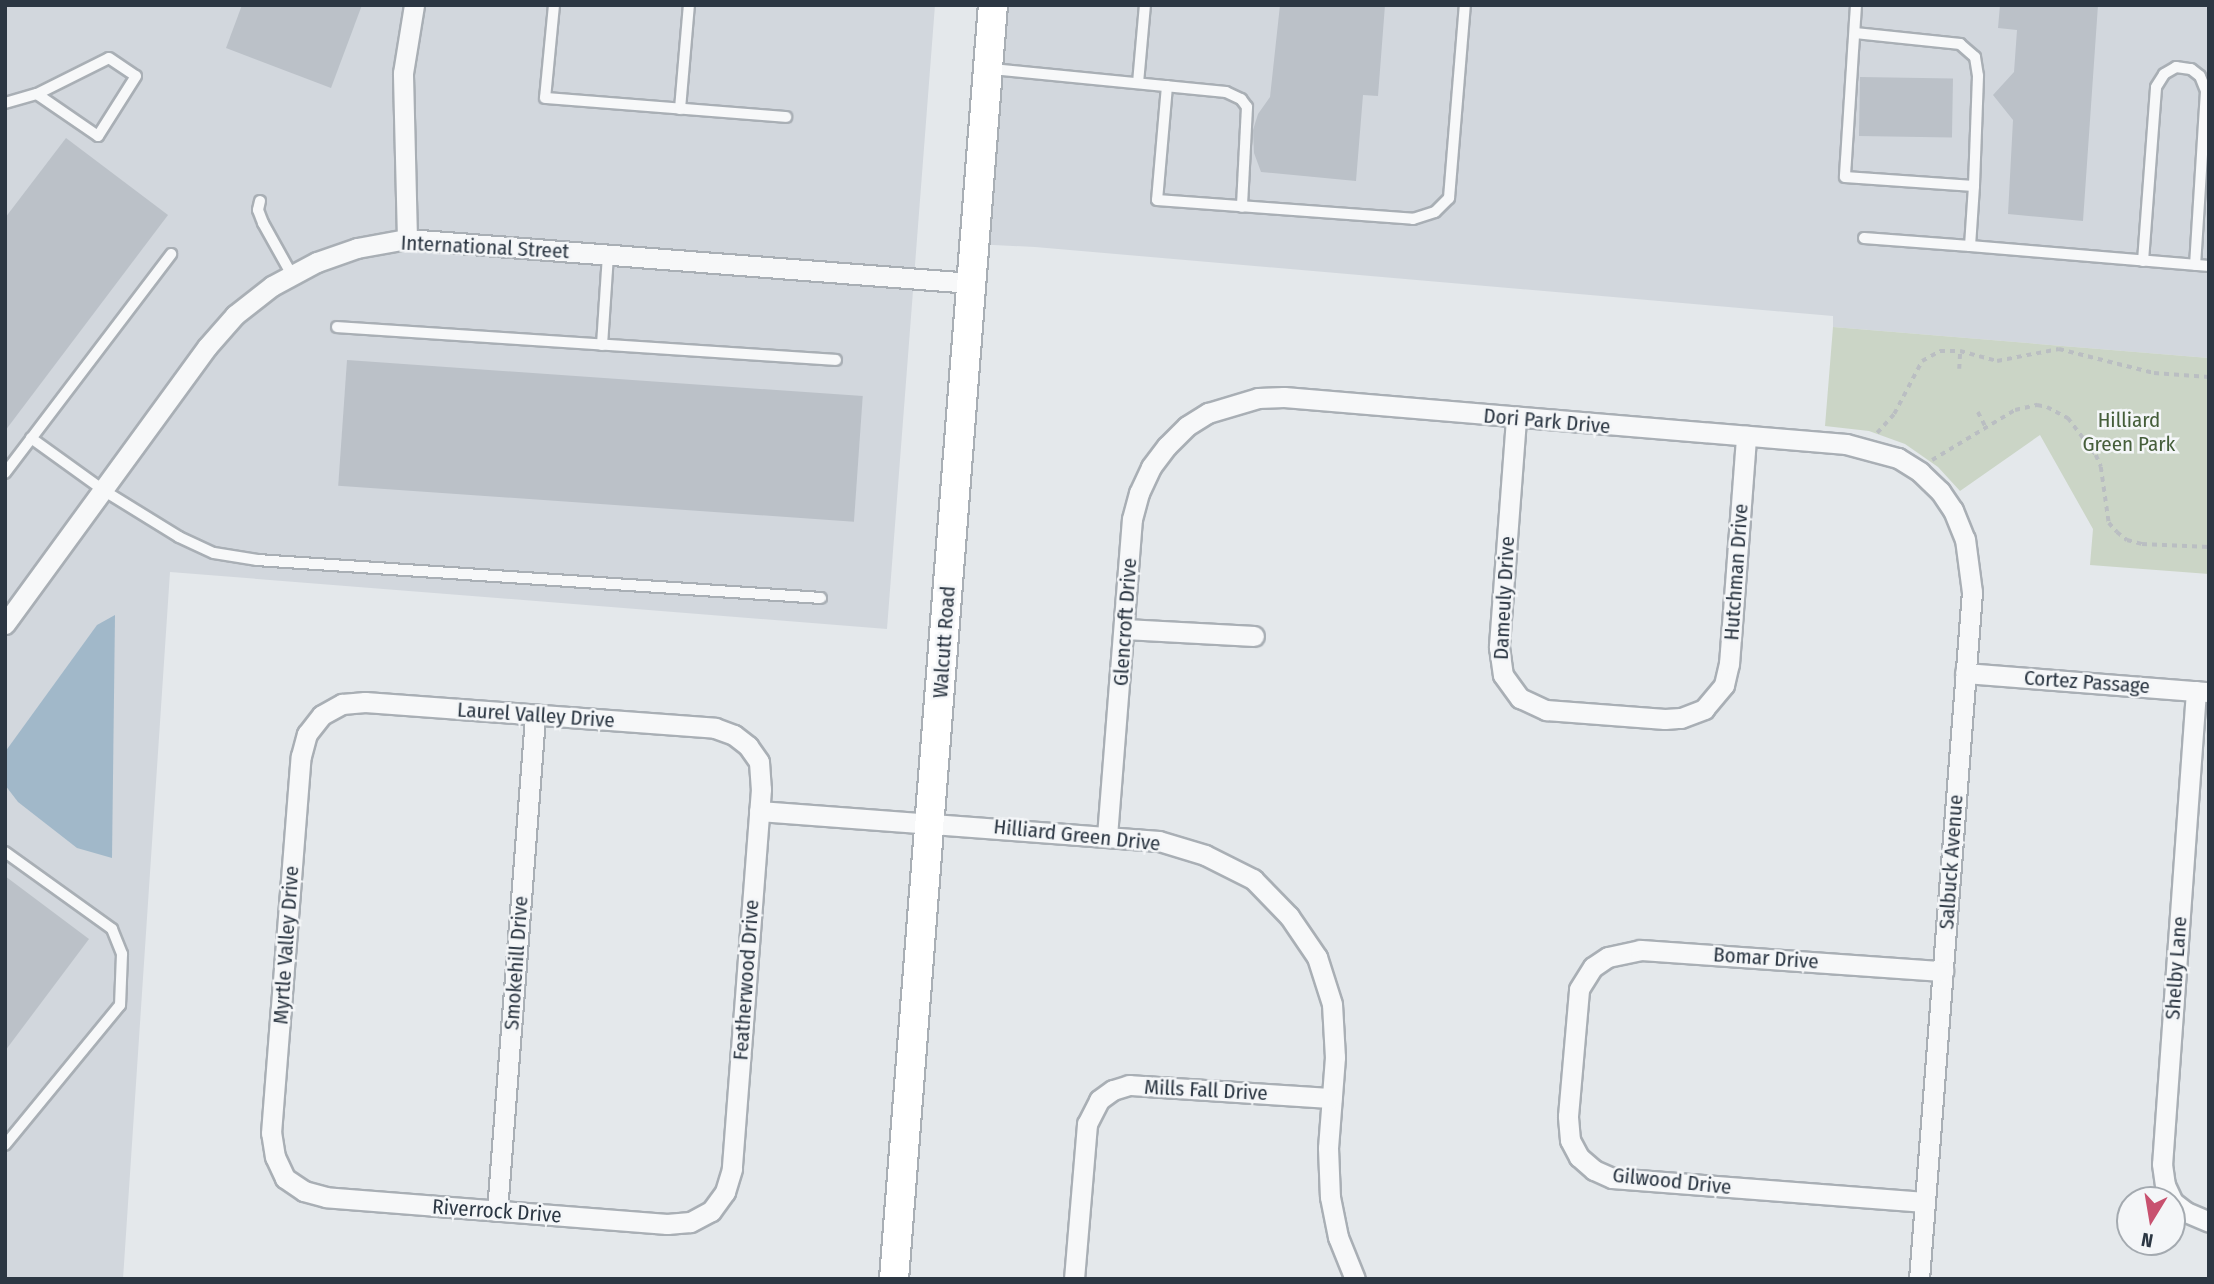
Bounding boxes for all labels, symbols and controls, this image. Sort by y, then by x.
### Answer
street label: International Street [400,230,570,264]
street label: Dori Park Drive [1482,403,1612,439]
park label: Hilliard Green Park [2083,407,2175,457]
street label: Hutchman Drive [1719,503,1753,641]
street label: Dameuly Drive [1488,535,1520,661]
street label: Glencroft Drive [1108,557,1142,687]
street label: Walcutt Road [928,585,960,699]
street label: Cortez Passage [2023,665,2151,699]
street label: Laurel Valley Drive [456,697,616,733]
street label: Salbuck Avenue [1934,794,1968,930]
street label: Hilliard Green Drive [992,814,1162,856]
street label: Myrtle Valley Drive [268,865,304,1025]
street label: Smokehill Drive [499,895,533,1031]
street label: Featherwood Drive [728,899,764,1061]
street label: Shelby Lane [2160,915,2192,1021]
street label: Bomar Drive [1712,942,1820,974]
street label: Mills Fall Drive [1144,1074,1268,1106]
street label: Gilwood Drive [1611,1162,1733,1200]
north arrow [2116,1186,2186,1256]
street label: Riverrock Drive [431,1194,563,1228]
text: N [2140,1228,2155,1253]

